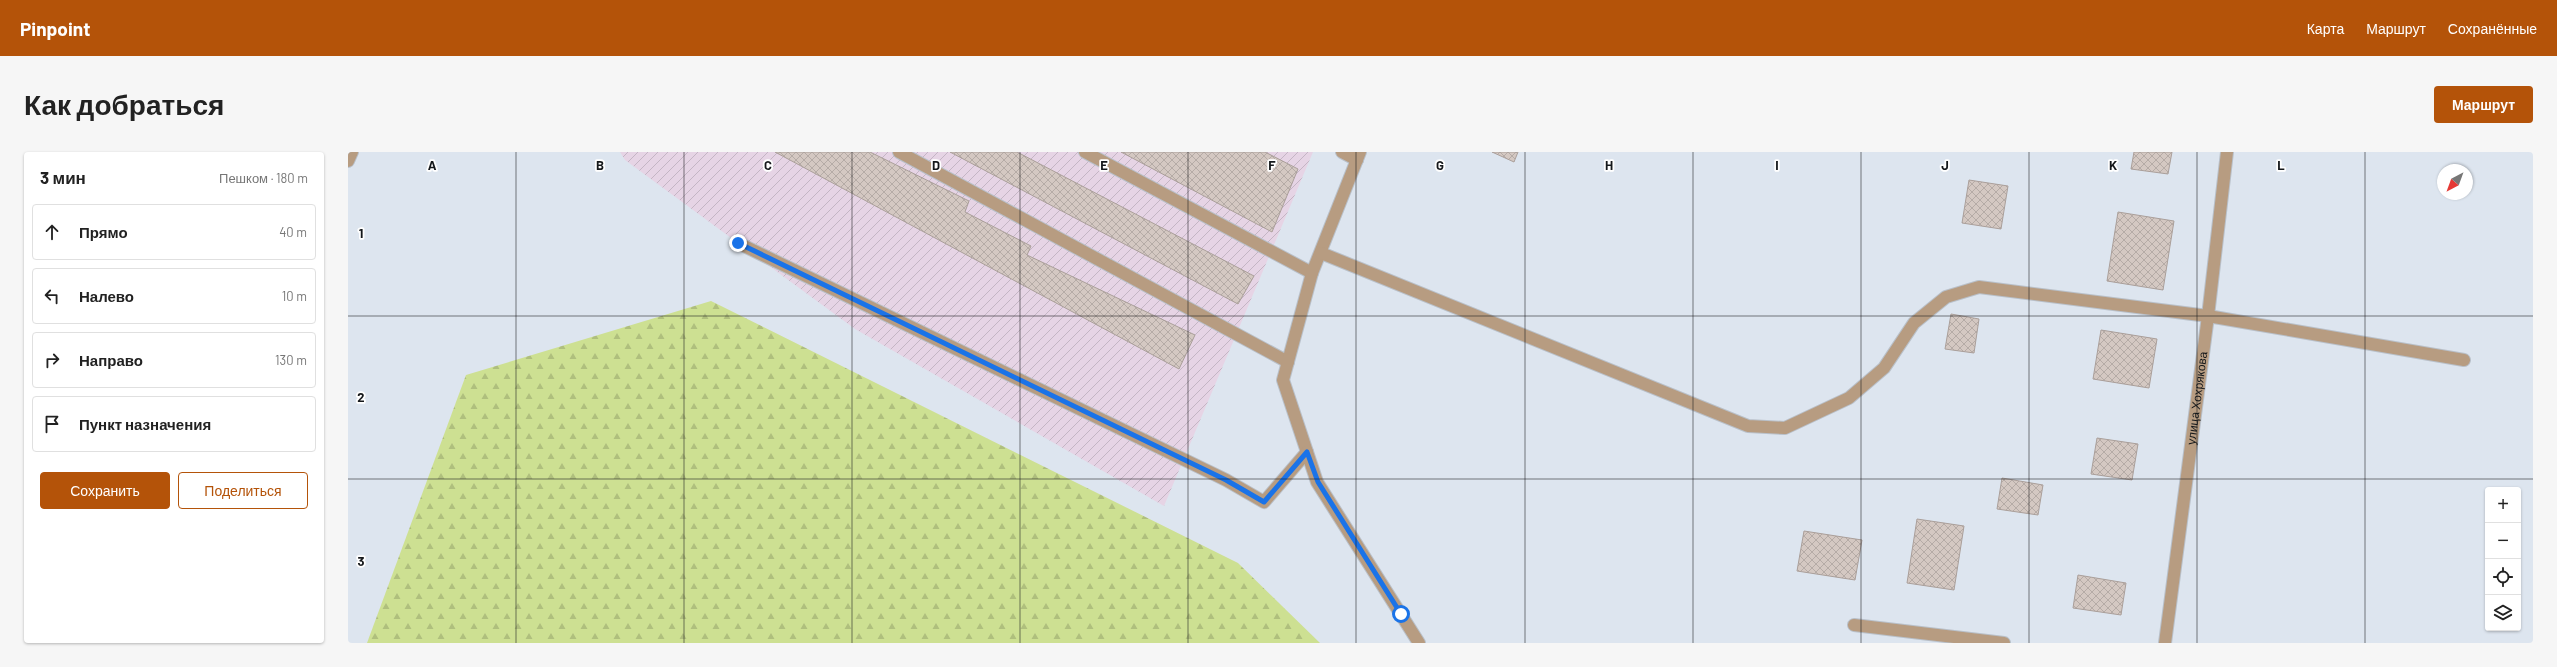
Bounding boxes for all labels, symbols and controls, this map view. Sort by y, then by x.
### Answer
text: Pinpoint [20,17,90,40]
text: Карта [2307,20,2344,37]
text: Маршрут [2366,20,2426,37]
text: Сохранённые [2448,20,2537,37]
button: Маршрут [2434,86,2533,123]
text: Как добраться [24,87,224,121]
text: A [428,157,437,173]
text: B [596,157,604,173]
text: C [764,157,772,173]
text: D [932,157,940,173]
text: E [1100,157,1108,173]
text: F [1268,157,1276,173]
text: G [1436,157,1444,173]
text: H [1605,157,1613,173]
text: I [1775,157,1779,173]
text: J [1941,157,1949,173]
text: K [2109,157,2117,173]
text: L [2277,157,2285,173]
north arrow [2437,164,2473,200]
text: 3 мин [40,167,86,187]
text: Пешком · 180 m [219,170,308,186]
icon: ahead [41,221,63,243]
text: Прямо [79,223,128,241]
text: 40 m [279,224,307,240]
text: 1 [359,225,363,241]
route end [729,234,747,252]
icon: left [41,285,63,307]
text: Налево [79,287,134,305]
text: 10 m [282,288,307,304]
icon: right [41,349,63,371]
street label: улица Хохрякова [2183,350,2209,446]
text: Направо [79,351,143,369]
text: 130 m [275,352,307,368]
text: 2 [357,389,365,405]
icon: arrive [41,413,63,435]
text: Пункт назначения [79,415,211,433]
button: Сохранить [40,472,170,509]
button: Поделиться [178,472,308,509]
map controls [2485,487,2521,631]
button: + [2485,487,2521,523]
button: − [2485,523,2521,559]
text: 3 [357,553,365,569]
button: locate [2485,559,2521,595]
button: layers [2485,595,2521,631]
route start [1392,605,1410,623]

